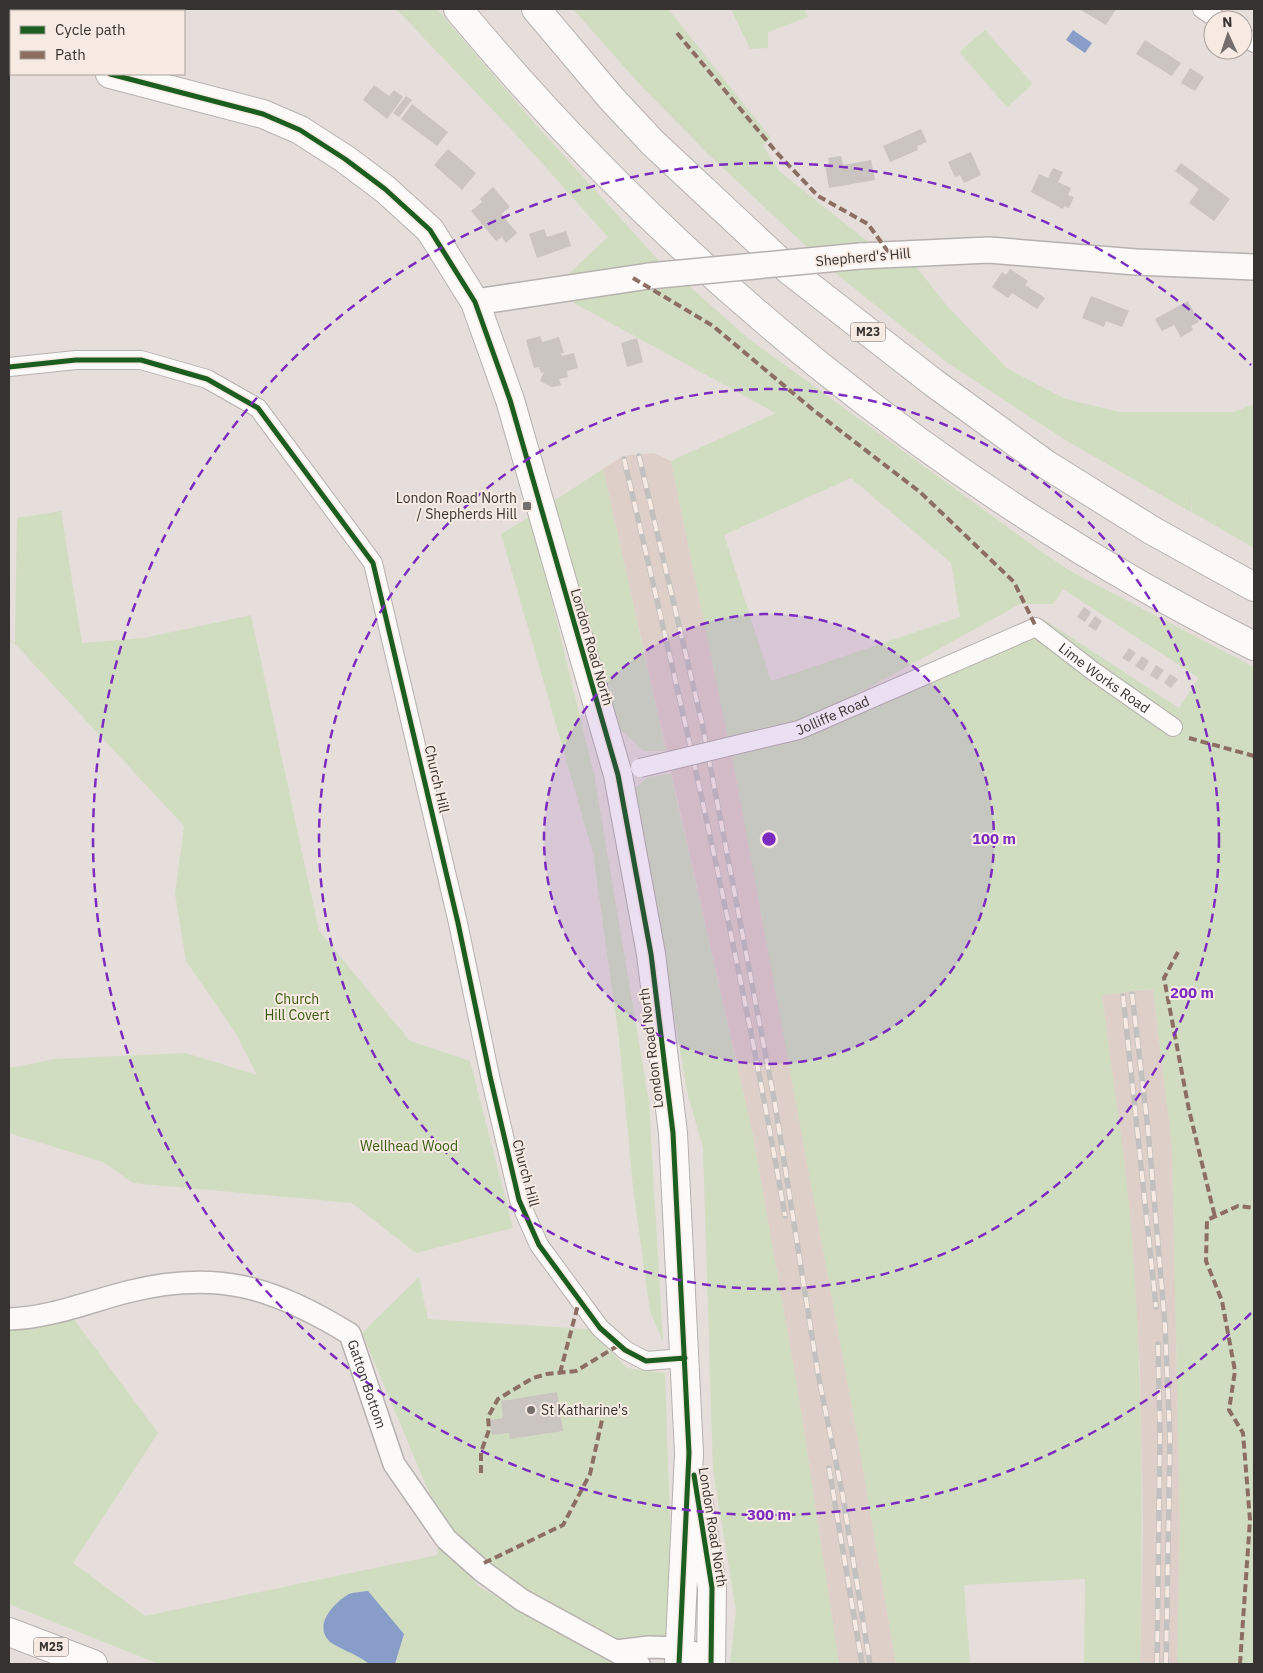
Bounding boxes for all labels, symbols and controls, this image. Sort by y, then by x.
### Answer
legend [10,10,185,75]
north arrow [1203,10,1253,60]
text: N [1222,13,1233,31]
text: Cycle path [55,20,126,39]
text: Path [55,45,86,64]
street label: Shepherd's Hill [815,244,911,270]
road number: M23 [850,322,886,342]
place label: London Road North / Shepherds Hill [396,489,517,523]
marker: London Road North / Shepherds Hill [521,500,533,512]
street label: London Road North [567,586,617,708]
street label: Lime Works Road [1055,639,1153,717]
street label: Jolliffe Road [793,692,872,739]
street label: Church Hill [420,743,454,815]
text: 100 m [972,829,1016,848]
centre of rings [760,830,778,848]
text: 200 m [1170,983,1214,1002]
street label: London Road North [635,987,667,1109]
park label: Church Hill Covert [264,990,330,1024]
park label: Wellhead Wood [360,1137,458,1155]
street label: Church Hill [508,1137,544,1209]
street label: Gatton Bottom [344,1337,390,1431]
place label: St Katharine's [541,1401,628,1419]
marker: St Katharine's [525,1404,537,1416]
street label: London Road North [695,1466,731,1588]
text: 300 m [747,1505,791,1524]
road number: M25 [34,1638,68,1656]

